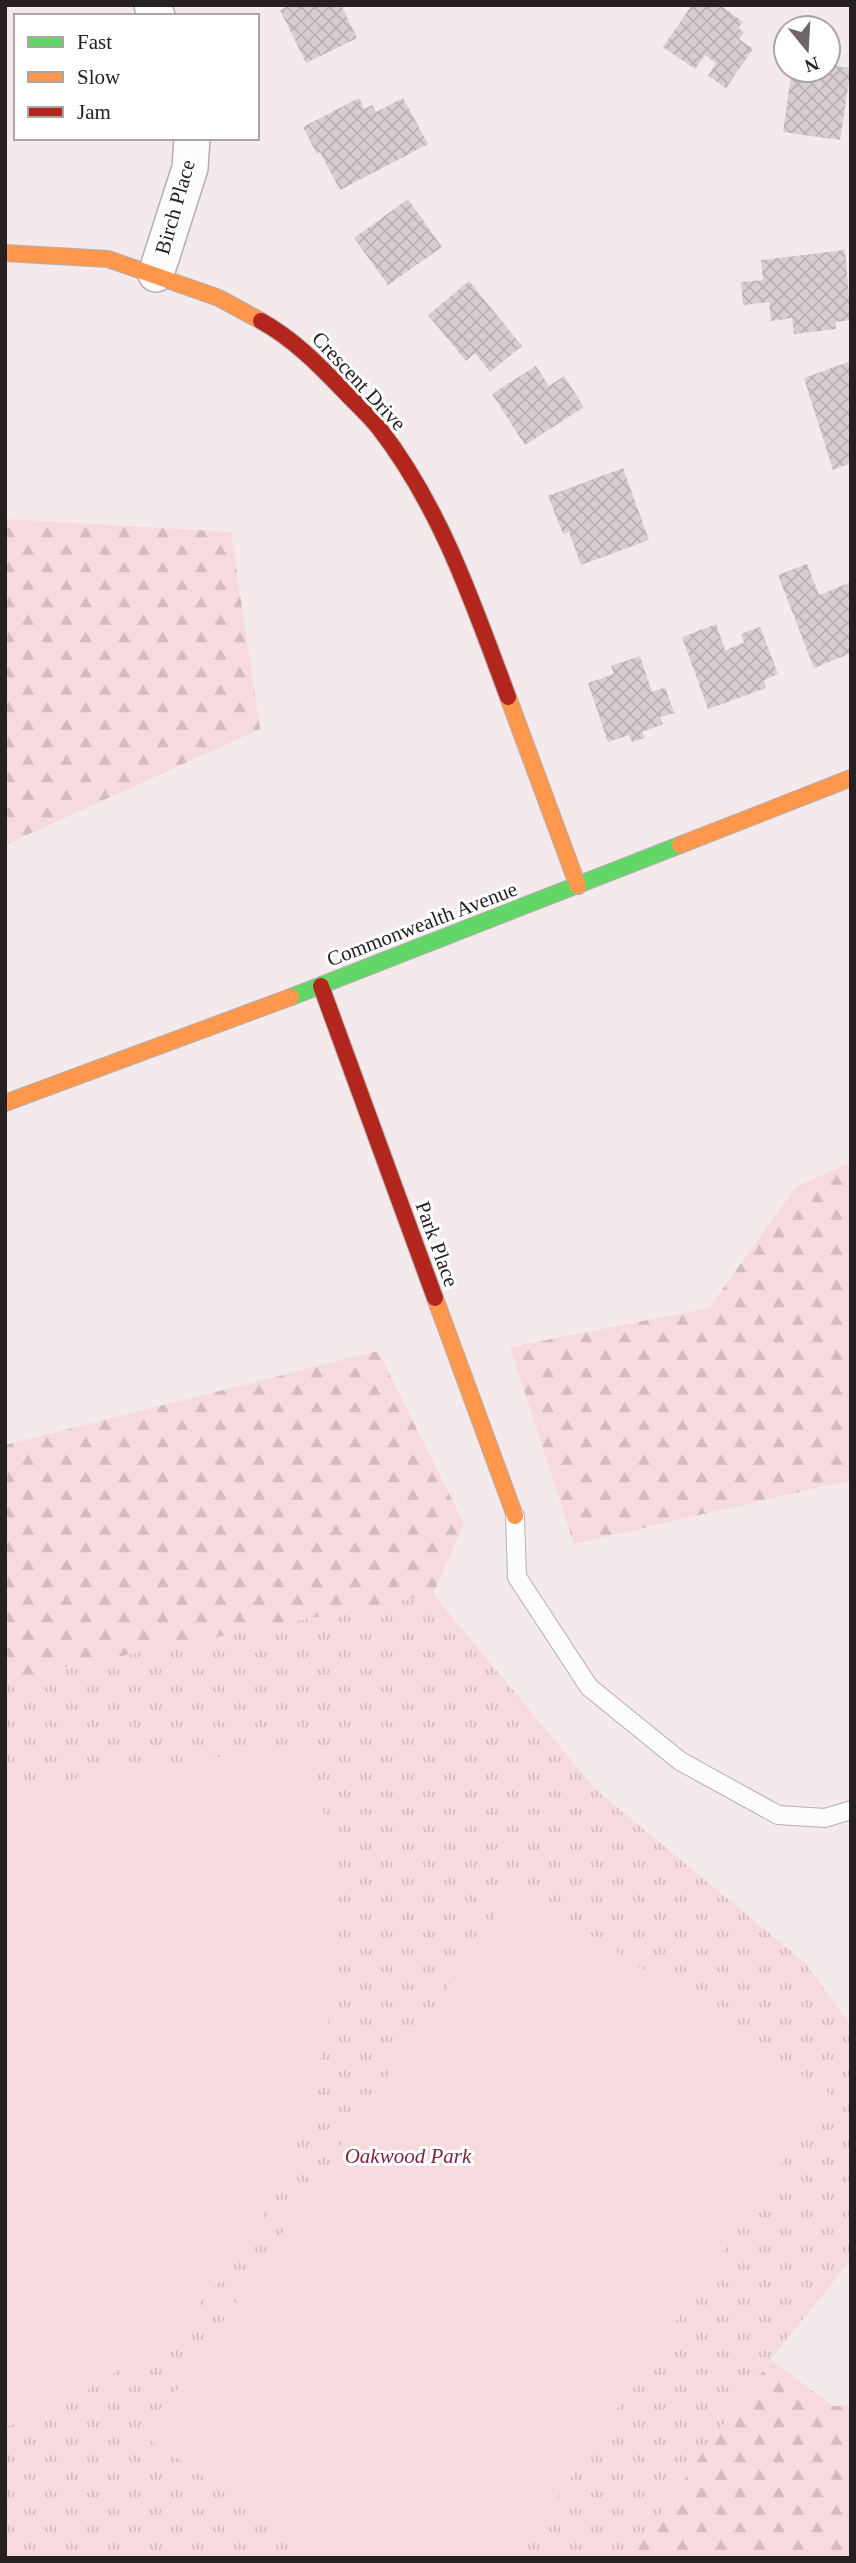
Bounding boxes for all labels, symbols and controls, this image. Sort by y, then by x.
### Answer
legend [14,14,259,140]
north arrow [772,14,842,84]
text: Fast [77,30,112,54]
text: N [802,53,822,77]
text: Slow [77,65,121,89]
text: Jam [77,100,111,124]
street label: Birch Place [150,157,200,257]
street label: Crescent Drive [307,327,411,435]
street label: Commonwealth Avenue [323,877,521,971]
street label: Park Place [410,1198,464,1290]
park label: Oakwood Park [345,2144,472,2168]

